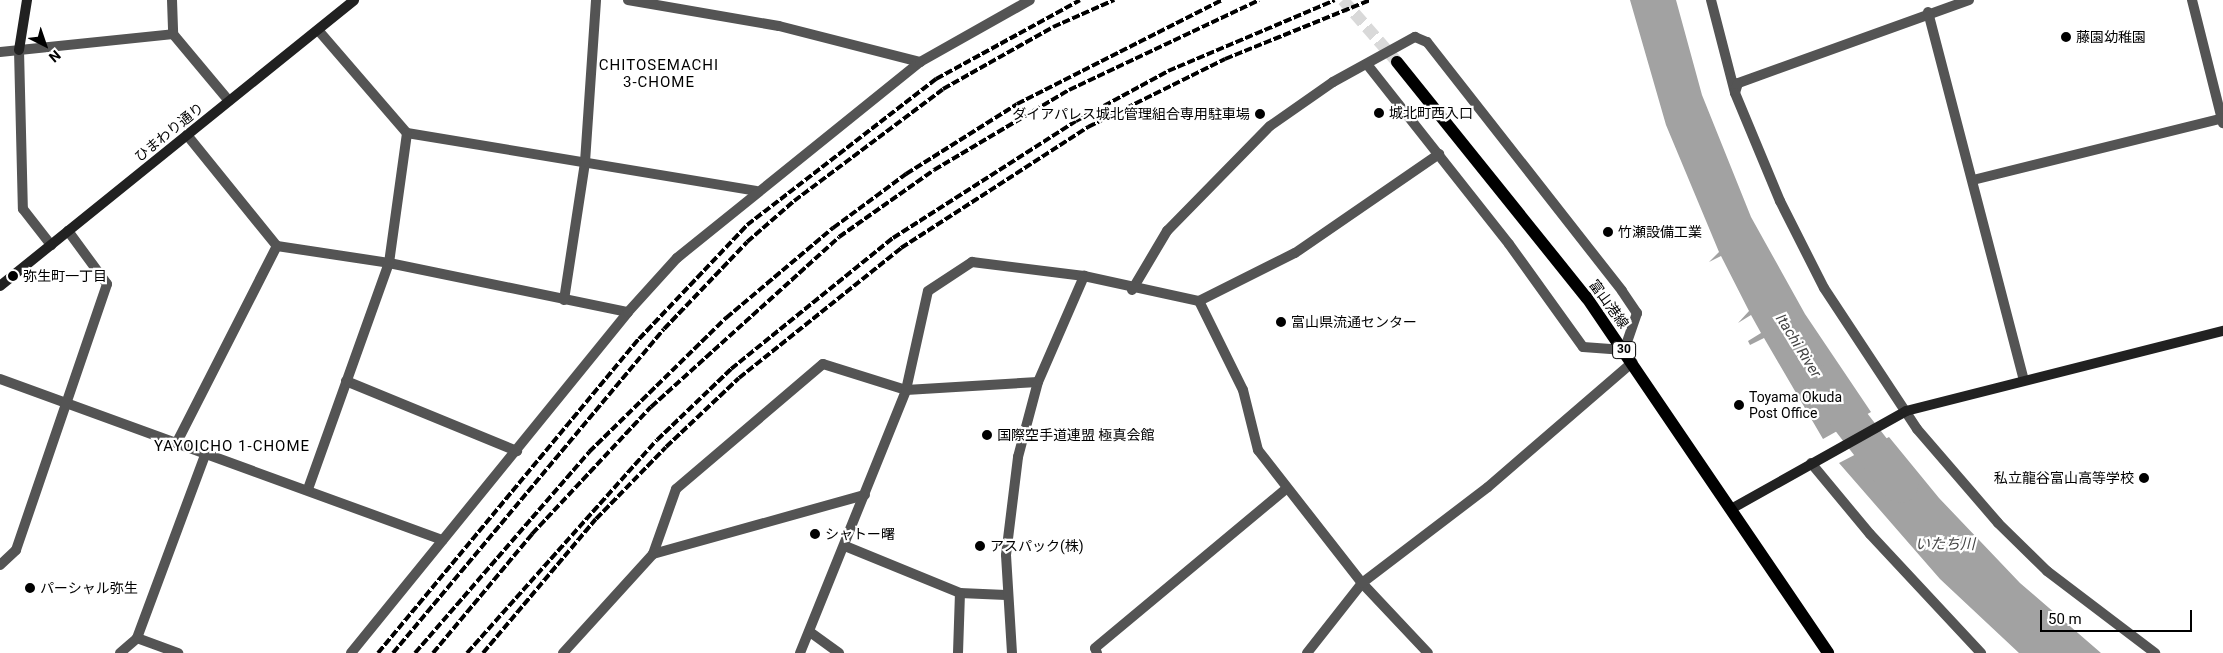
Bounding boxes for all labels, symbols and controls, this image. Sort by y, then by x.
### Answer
north arrow [20,20,70,70]
place label: 藤園幼稚園 [2076,29,2146,45]
marker: 藤園幼稚園 [2060,31,2072,43]
text: N [46,47,64,66]
district label: CHITOSEMACHI 3-CHOME [597,56,721,91]
street label: ひまわり通り [131,99,207,165]
place label: 城北町西入口 [1389,105,1473,121]
place label: ダイアパレス城北管理組合専用駐車場 [1012,106,1250,122]
marker: 城北町西入口 [1373,107,1385,119]
marker: ダイアパレス城北管理組合専用駐車場 [1254,108,1266,120]
place label: 竹瀬設備工業 [1618,224,1702,240]
marker: 竹瀬設備工業 [1602,226,1614,238]
place label: 弥生町一丁目 [23,268,107,284]
marker: 弥生町一丁目 [7,270,19,282]
street label: 富山港線 [1586,276,1632,332]
water label: Itachi River [1771,311,1825,381]
place label: 富山県流通センター [1291,314,1417,330]
marker: 富山県流通センター [1275,316,1287,328]
road number: 30 [1612,340,1636,360]
place label: Toyama Okuda Post Office [1749,389,1842,422]
marker: Toyama Okuda Post Office [1733,399,1745,411]
place label: 国際空手道連盟 極真会館 [997,427,1154,443]
marker: 国際空手道連盟 極真会館 [981,429,993,441]
district label: YAYOICHO 1-CHOME [152,438,312,456]
place label: 私立龍谷富山高等学校 [1994,470,2134,486]
marker: 私立龍谷富山高等学校 [2138,472,2150,484]
place label: シャトー曙 [825,526,895,542]
marker: シャトー曙 [809,528,821,540]
water label: いたち川 [1915,536,1975,554]
place label: アスパック(株) [990,538,1084,554]
marker: アスパック(株) [974,540,986,552]
place label: パーシャル弥生 [40,580,138,596]
marker: パーシャル弥生 [24,582,36,594]
scale bar [2043,600,2196,632]
text: 50 m [2048,610,2082,628]

